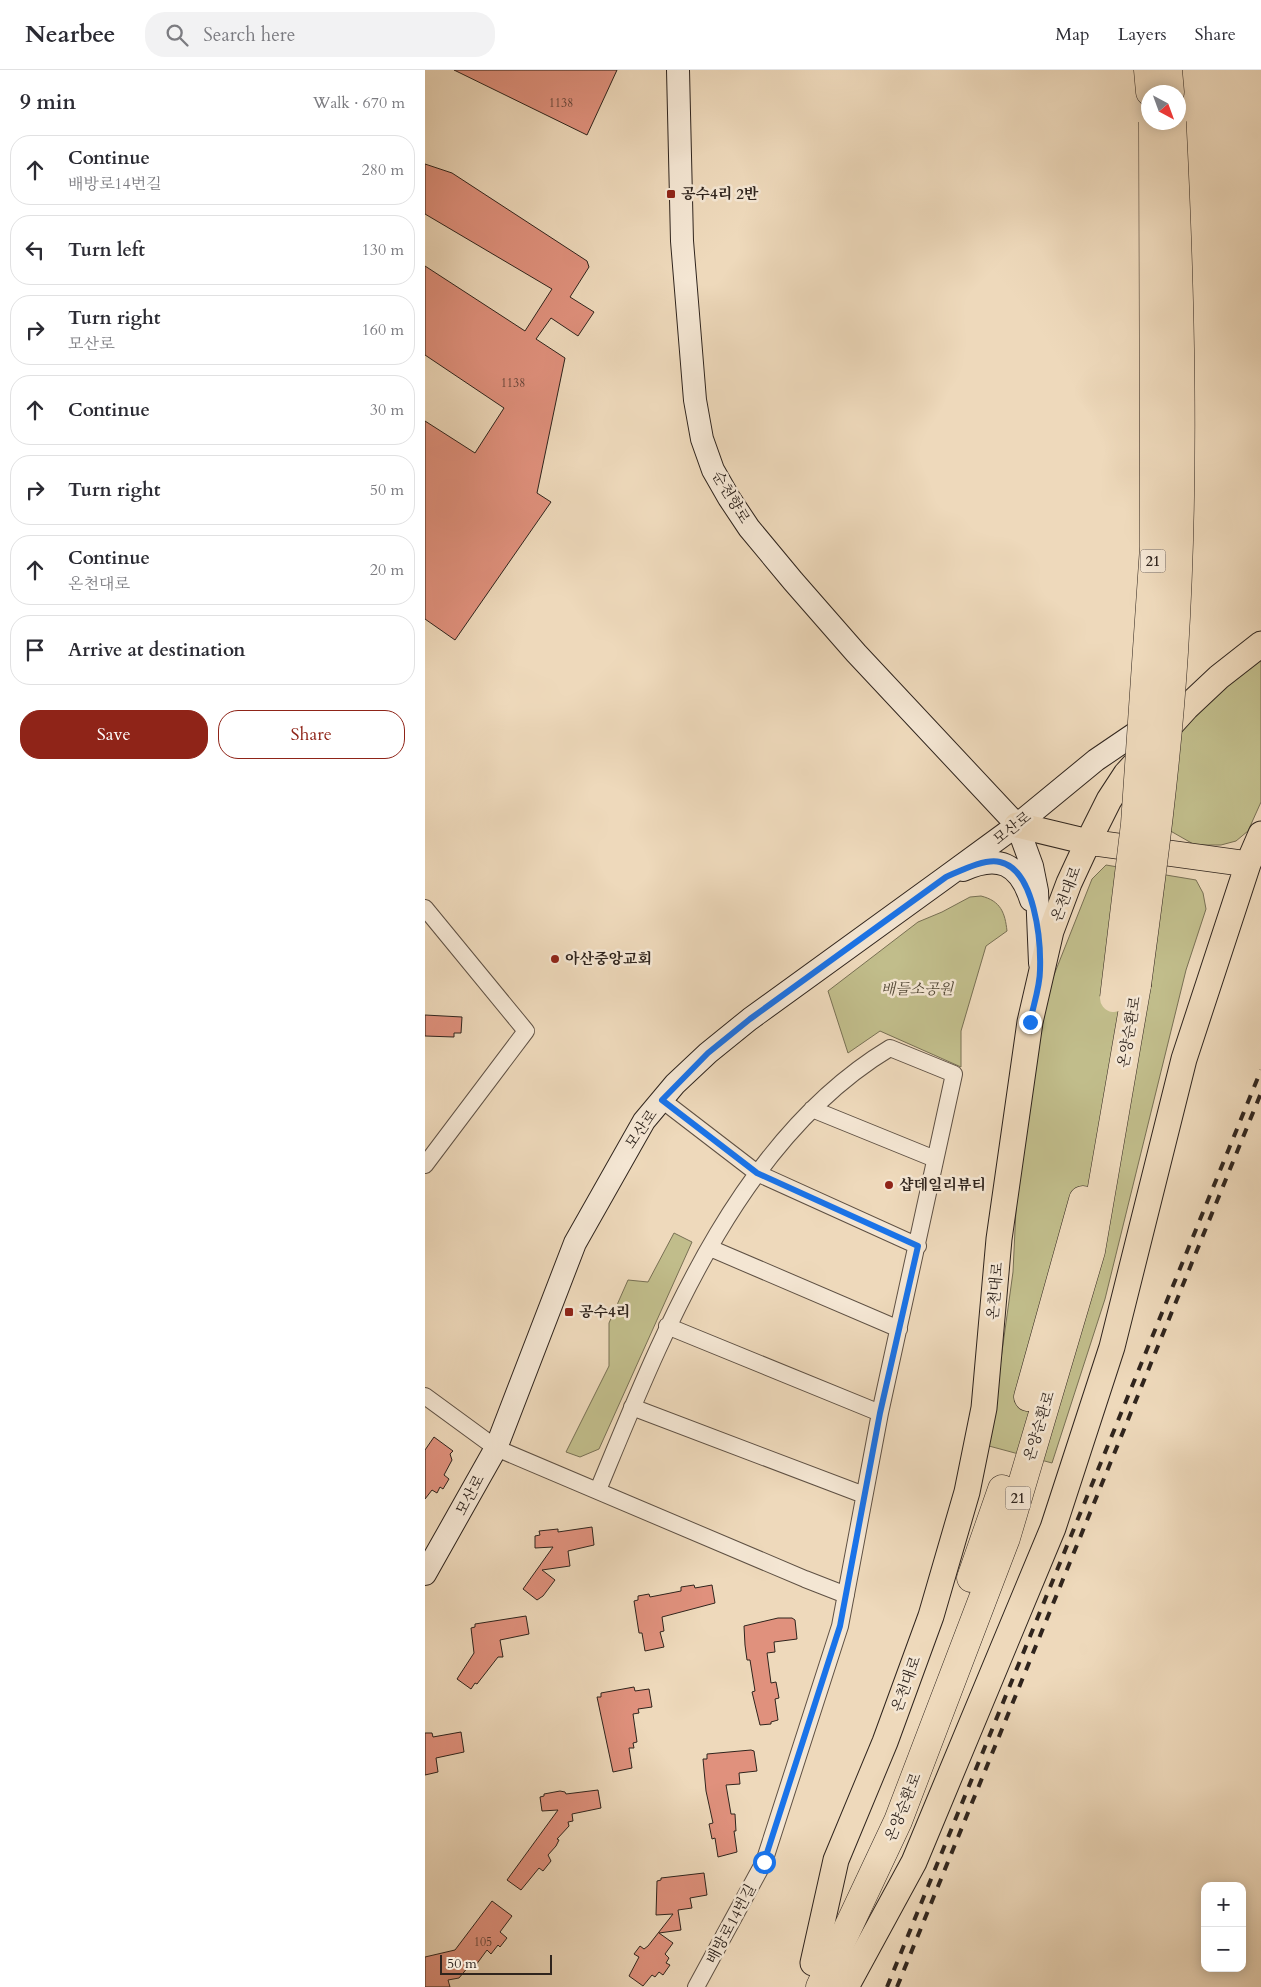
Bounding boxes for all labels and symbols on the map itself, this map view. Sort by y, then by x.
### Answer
north arrow [1141,85,1186,130]
house number: 1138 [549,95,573,111]
place label: 공수4리 2반 [681,184,759,204]
marker: 공수4리 2반 [665,188,677,200]
house number: 1138 [501,375,525,391]
street label: 순천향로 [708,467,755,527]
road number: 21 [1141,550,1165,572]
street label: 모산로 [989,806,1036,849]
street label: 온천대로 [1046,863,1086,925]
place label: 아산중앙교회 [565,949,652,969]
marker: 아산중앙교회 [549,953,561,965]
park label: 배들소공원 [881,979,955,999]
street label: 온양순환로 [1113,994,1145,1069]
route end [1019,1011,1042,1034]
street label: 모산로 [620,1105,662,1153]
place label: 샵데일리뷰티 [899,1175,986,1195]
marker: 샵데일리뷰티 [883,1179,895,1191]
street label: 온천대로 [983,1261,1008,1321]
place label: 공수4리 [579,1302,630,1322]
marker: 공수4리 [563,1306,575,1318]
street label: 온양순환로 [1019,1388,1059,1464]
street label: 모산로 [451,1471,489,1519]
road number: 21 [1005,1486,1031,1510]
street label: 온천대로 [887,1653,925,1715]
street label: 온양순환로 [880,1769,926,1844]
route start [753,1851,776,1874]
street label: 배방로14번길 [702,1881,760,1967]
house number: 105 [474,1934,492,1950]
scale bar [440,1952,553,1975]

